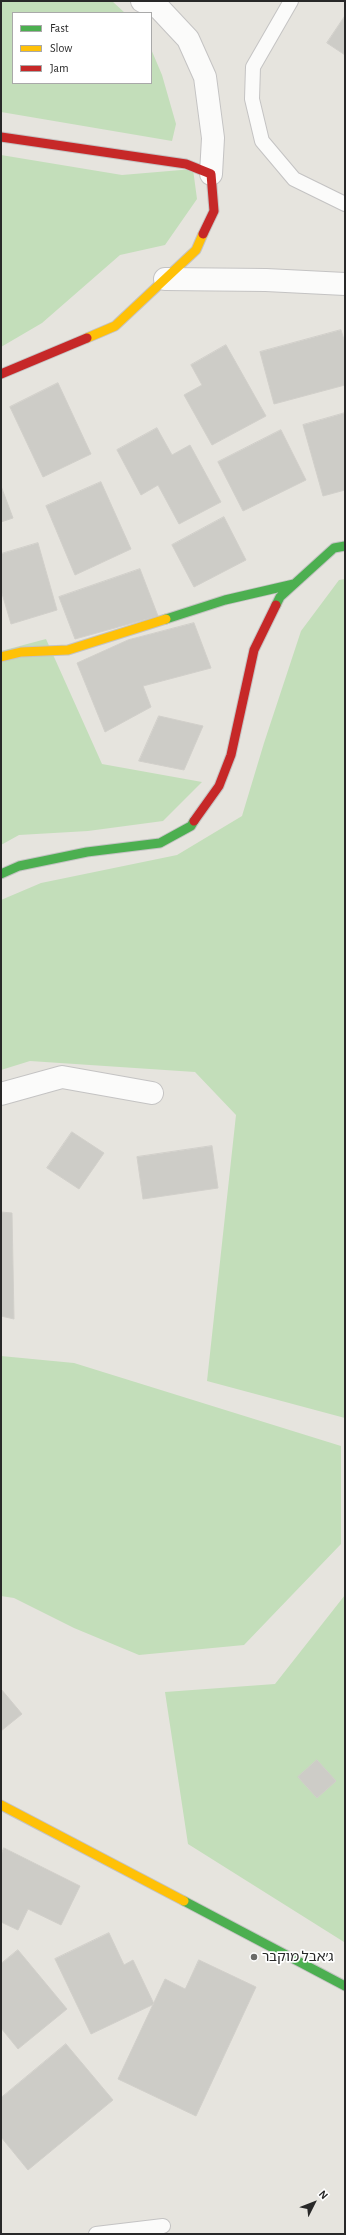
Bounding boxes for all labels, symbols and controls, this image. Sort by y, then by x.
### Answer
legend [12,12,152,84]
text: Fast [50,22,69,34]
text: Slow [50,42,72,54]
text: Jam [50,62,69,74]
place label: ג׳אבל מוקבר [262,1949,334,1965]
marker: ג׳אבל מוקבר [249,1952,259,1962]
north arrow [294,2183,334,2223]
text: N [317,2188,330,2201]

